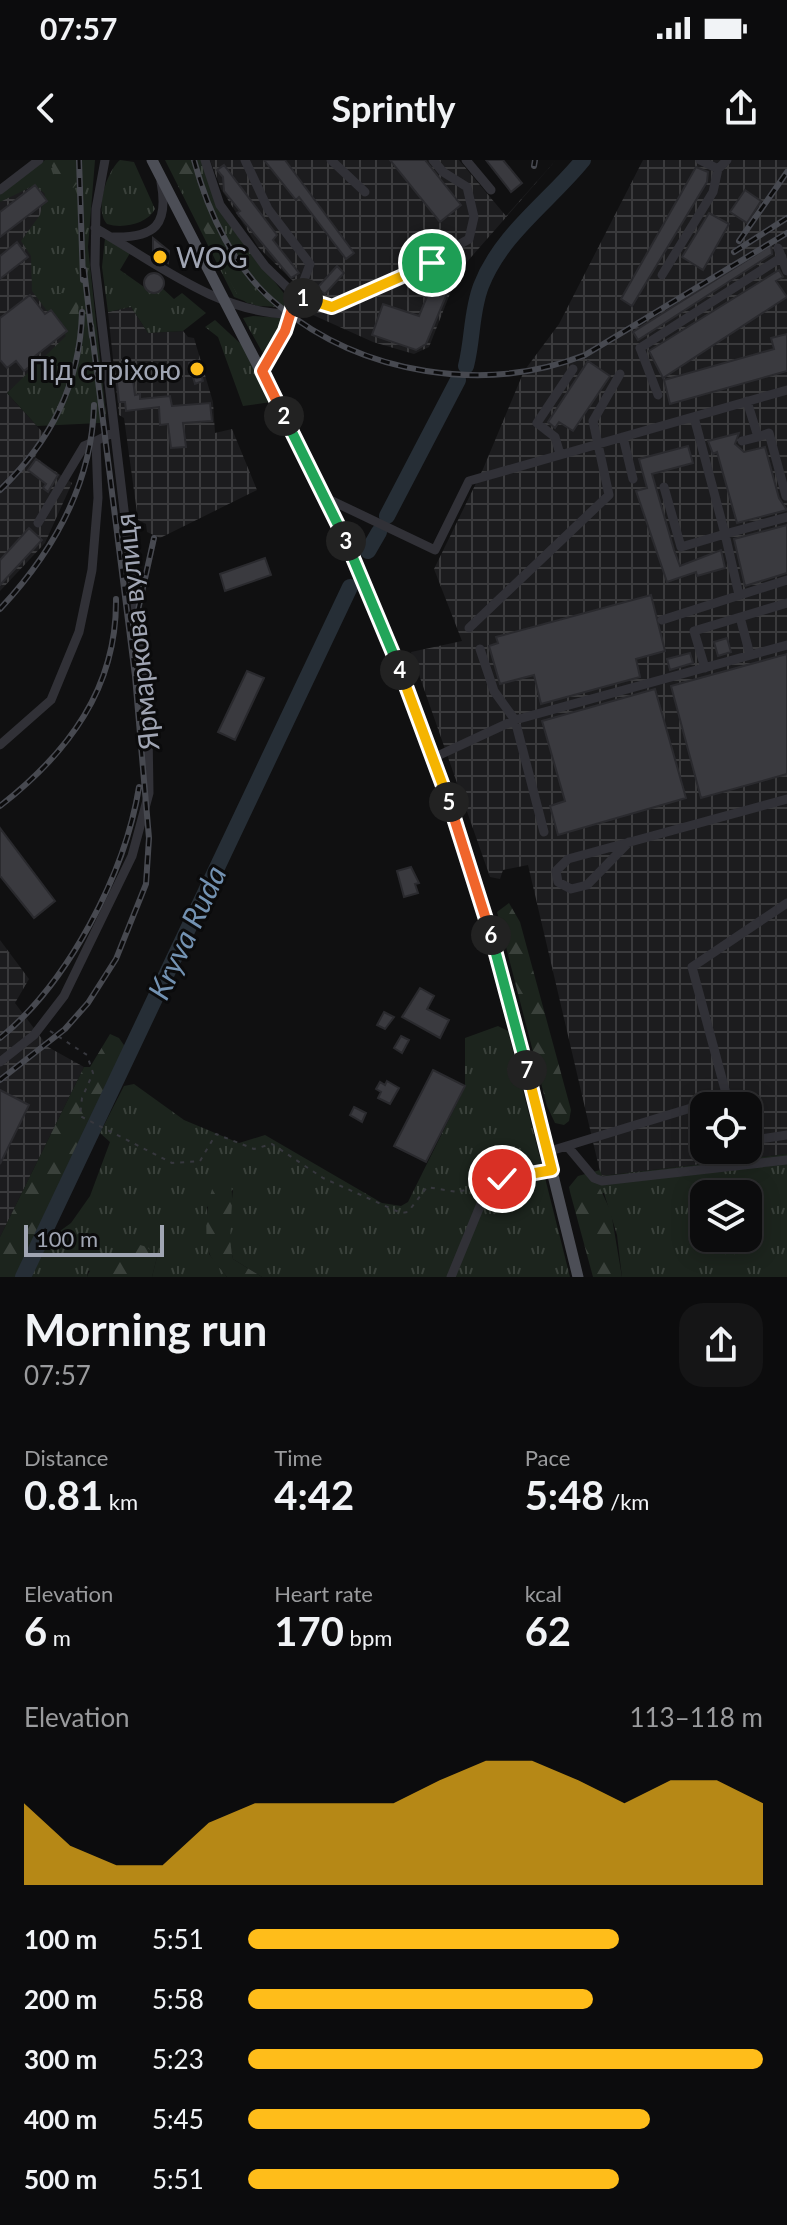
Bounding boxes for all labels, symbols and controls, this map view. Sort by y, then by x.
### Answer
text: 07:57 [40,10,117,46]
icon: back [24,86,68,130]
text: Sprintly [332,86,455,130]
icon: share [719,86,763,130]
pin [398,229,466,297]
place label: WOG [176,240,248,274]
icon: arrive [410,241,454,285]
marker: WOG [151,248,169,266]
pin: 1 [283,278,323,318]
text: 1 [297,284,309,311]
place label: Під стріхою [28,352,181,386]
marker: Під стріхою [188,360,206,378]
pin: 2 [264,396,304,436]
text: 2 [278,402,290,429]
street label: Ярмаркова вулиця [107,512,165,753]
pin: 3 [326,521,366,561]
text: 3 [340,527,352,554]
pin: 4 [380,650,420,690]
text: 4 [394,656,406,683]
pin: 5 [429,782,469,822]
text: 5 [443,788,455,815]
water label: Kryva Ruda [139,859,233,1005]
pin: 6 [471,915,511,955]
text: 6 [485,921,497,948]
pin: 7 [507,1050,547,1090]
text: 7 [521,1056,533,1083]
map controls [690,1092,762,1252]
button: locate [690,1092,762,1164]
pin [468,1145,536,1213]
icon: check [480,1157,524,1201]
button: layers [690,1180,762,1252]
scale bar [24,1221,164,1257]
text: 100 m [36,1225,98,1252]
text: Morning run [24,1303,267,1355]
button: share [679,1303,763,1387]
text: 07:57 [24,1359,91,1391]
text: Distance [24,1444,108,1471]
text: Time [274,1444,322,1471]
text: Pace [525,1444,570,1471]
text: 0.81 [24,1471,103,1519]
text: 4:42 [274,1471,354,1519]
text: 5:48 [525,1471,605,1519]
text: km [103,1488,138,1515]
text: /km [605,1488,649,1515]
text: Elevation [24,1580,113,1607]
text: Heart rate [274,1580,373,1607]
text: kcal [525,1580,562,1607]
text: 6 [24,1607,47,1655]
text: 170 [274,1607,344,1655]
text: 62 [525,1607,571,1655]
text: m [47,1624,71,1651]
text: bpm [344,1624,392,1651]
text: Elevation [24,1701,130,1733]
text: 113–118 m [629,1701,763,1733]
text: 100 m [24,1923,97,1955]
text: 5:51 [152,1923,204,1955]
text: 200 m [24,1983,97,2015]
text: 5:58 [152,1983,204,2015]
text: 300 m [24,2043,97,2075]
text: 5:23 [152,2043,204,2075]
text: 400 m [24,2103,97,2135]
text: 5:45 [152,2103,204,2135]
text: 500 m [24,2163,97,2195]
text: 5:51 [152,2163,204,2195]

